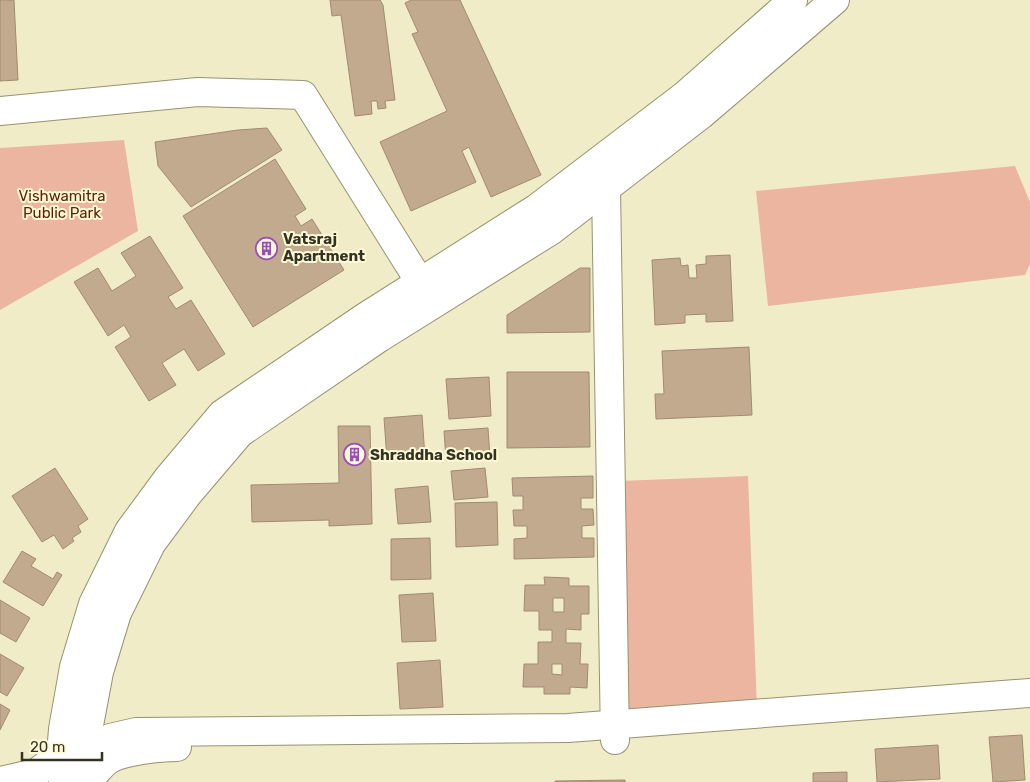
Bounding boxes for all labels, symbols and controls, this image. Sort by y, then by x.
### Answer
park label: Vishwamitra Public Park [19,187,105,222]
place label: Vatsraj Apartment [283,230,365,265]
building icon: Vatsraj Apartment [255,236,279,260]
building icon: Shraddha School [342,443,366,467]
place label: Shraddha School [370,446,497,464]
scale bar [22,730,102,762]
text: 20 m [30,738,65,756]

